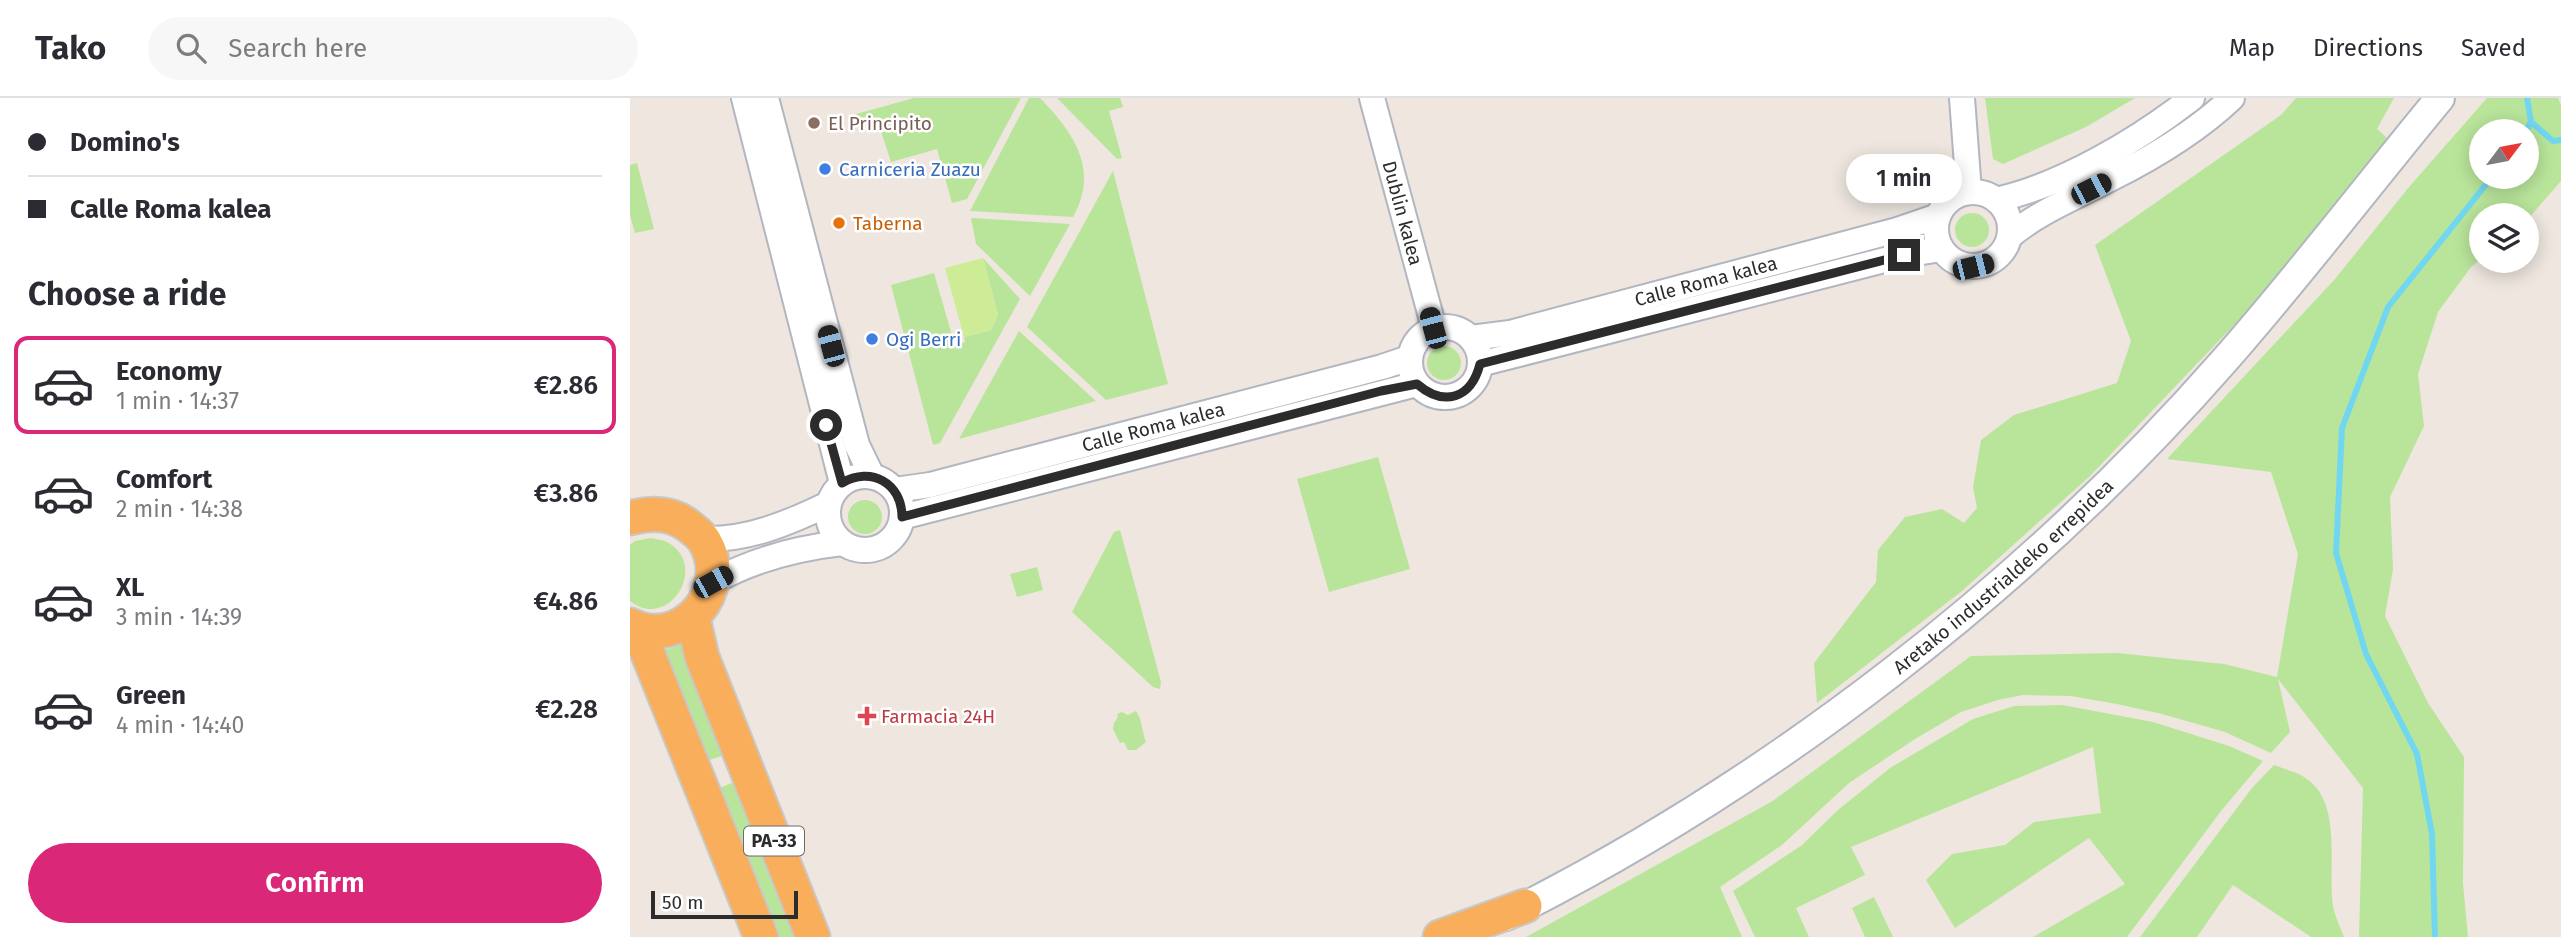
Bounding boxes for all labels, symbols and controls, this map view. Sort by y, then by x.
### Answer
search box [148,17,638,80]
text: Tako [35,28,106,68]
icon: search [172,29,210,67]
text: Search here [228,33,367,64]
text: Map [2229,34,2275,62]
text: Directions [2313,34,2423,62]
text: Saved [2461,34,2526,62]
place label: El Principito [828,112,932,135]
marker: El Principito [806,115,822,131]
north arrow [2469,119,2539,189]
map controls [2469,119,2539,273]
text: Domino's [70,127,180,158]
callout: 1 min [1846,153,1962,202]
place label: Carniceria Zuazu [839,158,981,181]
street label: Dublin kalea [1378,158,1428,268]
marker: Carniceria Zuazu [817,161,833,177]
text: 1 min [1876,164,1932,192]
car [2068,170,2115,208]
text: Calle Roma kalea [70,194,272,225]
button: layers [2469,203,2539,273]
place label: Taberna [853,212,923,235]
marker: Taberna [831,215,847,231]
route end [1888,239,1920,271]
street label: Calle Roma kalea [1632,251,1780,311]
car [1951,252,1996,282]
text: Choose a ride [28,275,226,313]
car [1418,305,1449,351]
car [816,323,847,369]
place label: Ogi Berri [886,328,961,351]
marker: Ogi Berri [864,331,880,347]
icon: car [32,354,95,417]
text: Economy [116,356,222,387]
text: €2.86 [534,370,598,401]
text: 1 min · 14:37 [116,387,239,415]
street label: Calle Roma kalea [1079,397,1227,456]
route start [810,409,842,441]
icon: car [32,462,95,525]
text: Comfort [116,464,212,495]
street label: Aretako industrialdeko errepidea [1888,474,2118,678]
text: €3.86 [534,478,598,509]
text: 2 min · 14:38 [116,495,243,523]
car [690,563,737,601]
icon: car [32,570,95,633]
text: XL [116,572,144,603]
text: €4.86 [533,586,598,617]
text: 3 min · 14:39 [116,603,242,631]
icon: car [32,678,95,741]
text: Green [116,680,186,711]
text: €2.28 [535,694,598,725]
place label: Farmacia 24H [881,705,995,728]
marker: Farmacia 24H [859,708,875,724]
text: 4 min · 14:40 [116,711,244,739]
road number: PA-33 [744,826,804,856]
button: Confirm [28,843,602,923]
scale bar [651,888,798,920]
text: 50 m [662,891,703,914]

